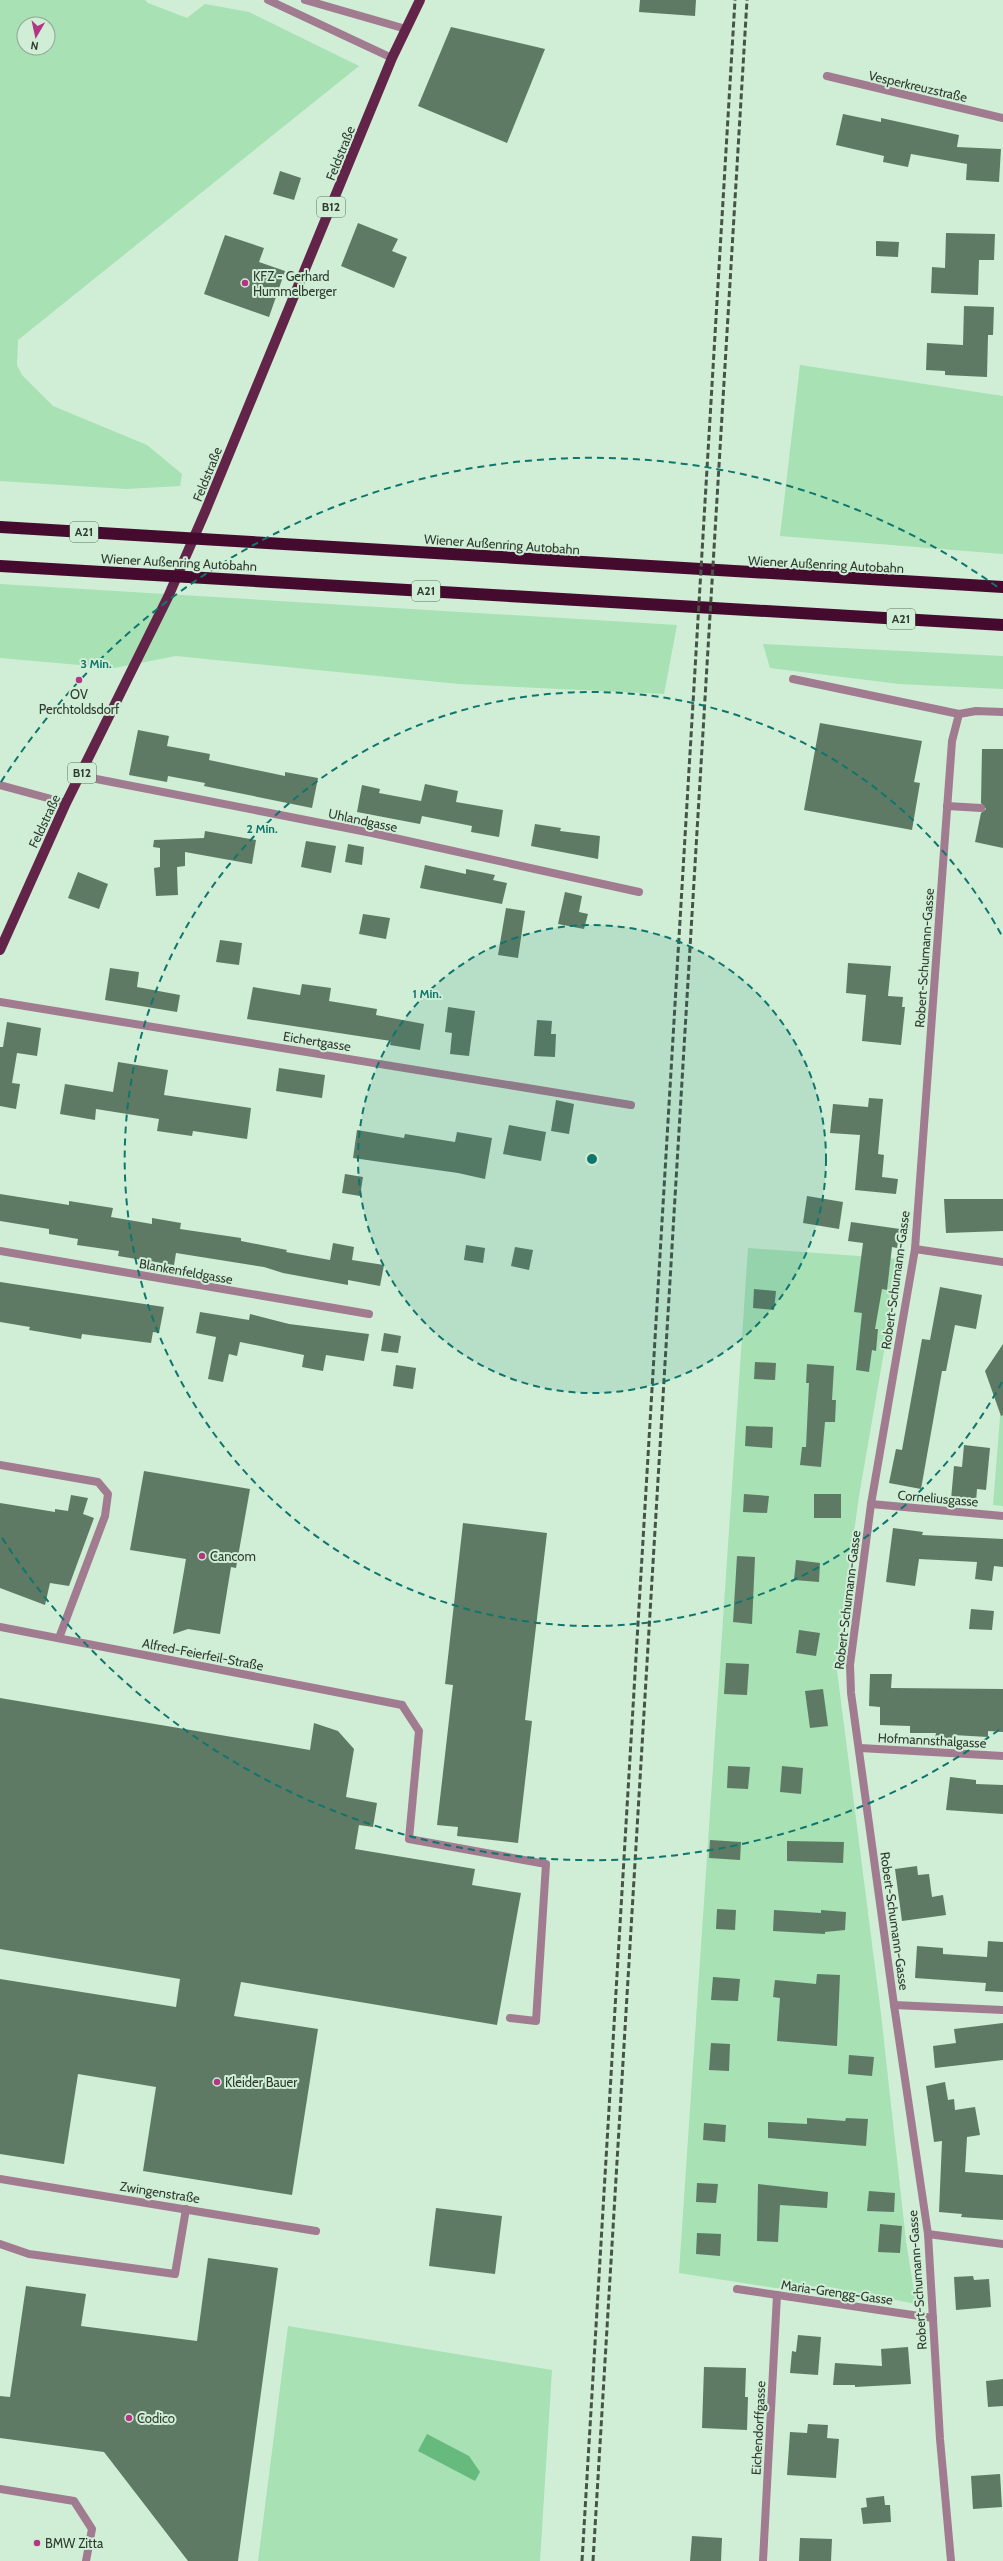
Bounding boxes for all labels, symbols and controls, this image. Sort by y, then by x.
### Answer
north arrow [16,16,56,56]
text: N [29,38,39,53]
street label: Vesperkreuzstraße [867,67,969,105]
street label: Feldstraße [322,123,358,183]
road number: B12 [317,197,345,217]
place label: KFZ - Gerhard Hummelberger [253,268,337,299]
marker: KFZ - Gerhard Hummelberger [240,278,250,288]
street label: Feldstraße [189,444,225,504]
road number: A21 [70,522,98,542]
street label: Wiener Außenring Autobahn [424,531,580,557]
street label: Wiener Außenring Autobahn [101,550,257,574]
street label: Wiener Außenring Autobahn [748,552,904,576]
road number: A21 [412,581,440,601]
road number: A21 [887,609,915,629]
text: 3 Min. [80,656,112,671]
marker: OV Perchtoldsdorf [74,675,84,685]
place label: OV Perchtoldsdorf [39,686,120,717]
road number: B12 [68,763,96,783]
street label: Feldstraße [25,791,63,850]
street label: Uhlandgasse [327,805,399,835]
text: 2 Min. [246,821,278,836]
street label: Robert-Schumann-Gasse [911,887,937,1028]
text: 1 Min. [412,986,442,1001]
street label: Eichertgasse [282,1028,352,1054]
centre of rings [585,1152,599,1166]
street label: Robert-Schumann-Gasse [877,1209,913,1350]
street label: Blankenfeldgasse [138,1255,234,1287]
street label: Corneliusgasse [897,1486,979,1510]
street label: Robert-Schumann-Gasse [831,1529,864,1670]
place label: Cancom [210,1548,256,1564]
marker: Cancom [197,1551,207,1561]
street label: Alfred-Feierfeil-Straße [141,1634,265,1674]
street label: Hofmannsthalgasse [877,1729,987,1751]
street label: Robert-Schumann-Gasse [877,1851,913,1992]
place label: Kleider Bauer [225,2074,298,2090]
marker: Kleider Bauer [212,2077,222,2087]
street label: Zwingenstraße [119,2178,202,2206]
street label: Robert-Schumann-Gasse [904,2209,930,2350]
street label: Maria-Grengg-Gasse [780,2276,894,2308]
street label: Eichendorffgasse [748,2380,768,2475]
place label: Codico [137,2410,175,2426]
marker: Codico [124,2413,134,2423]
place label: BMW Zitta [45,2535,104,2551]
marker: BMW Zitta [32,2538,42,2548]

